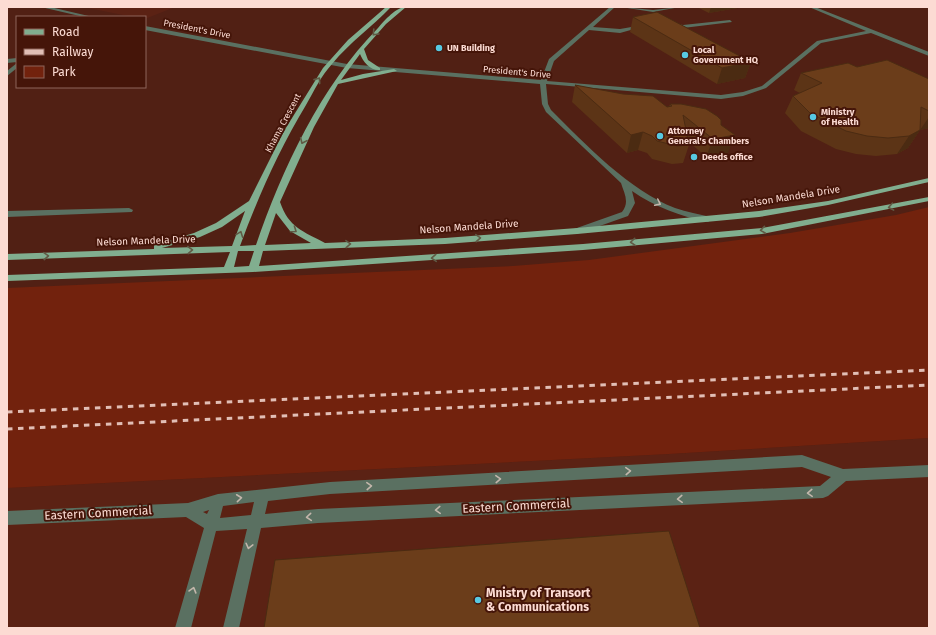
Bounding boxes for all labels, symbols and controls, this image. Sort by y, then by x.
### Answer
legend [16,16,146,88]
street label: President's Drive [163,18,231,40]
text: Road [52,25,80,39]
one-way arrow [372,28,380,36]
marker: UN Building [434,43,444,53]
place label: UN Building [447,43,495,53]
text: Railway [52,45,93,59]
place label: Local Government HQ [693,45,759,65]
marker: Local Government HQ [680,50,690,60]
street label: President's Drive [483,64,551,80]
text: Park [52,65,76,79]
one-way arrow [313,77,321,84]
street label: Khama Crescent [263,91,303,154]
place label: Ministry of Health [821,107,859,127]
marker: Ministry of Health [808,112,818,122]
place label: Attorney General's Chambers [667,126,750,146]
marker: Attorney General's Chambers [655,131,665,141]
one-way arrow [300,137,308,144]
marker: Deeds office [689,152,699,162]
place label: Deeds office [702,152,753,162]
street label: Nelson Mandela Drive [741,183,841,211]
one-way arrow [653,198,661,206]
one-way arrow [888,202,894,210]
street label: Nelson Mandela Drive [419,218,519,236]
one-way arrow [290,225,297,232]
one-way arrow [760,225,766,234]
one-way arrow [236,230,244,237]
street label: Nelson Mandela Drive [96,233,196,249]
one-way arrow [475,234,481,243]
one-way arrow [630,237,636,246]
one-way arrow [345,240,351,248]
one-way arrow [187,246,193,254]
one-way arrow [43,251,49,260]
one-way arrow [431,253,437,262]
one-way arrow [625,467,631,475]
one-way arrow [495,474,501,483]
one-way arrow [366,482,372,490]
one-way arrow [807,488,813,497]
one-way arrow [236,493,242,502]
one-way arrow [677,494,683,503]
street label: Eastern Commercial [462,496,571,516]
street label: Eastern Commercial [44,503,153,523]
one-way arrow [435,506,441,514]
one-way arrow [306,512,312,521]
one-way arrow [246,543,254,550]
place label: Mnistry of Transort & Communications [486,586,591,614]
one-way arrow [188,587,197,594]
marker: Mnistry of Transort & Communications [473,595,483,605]

